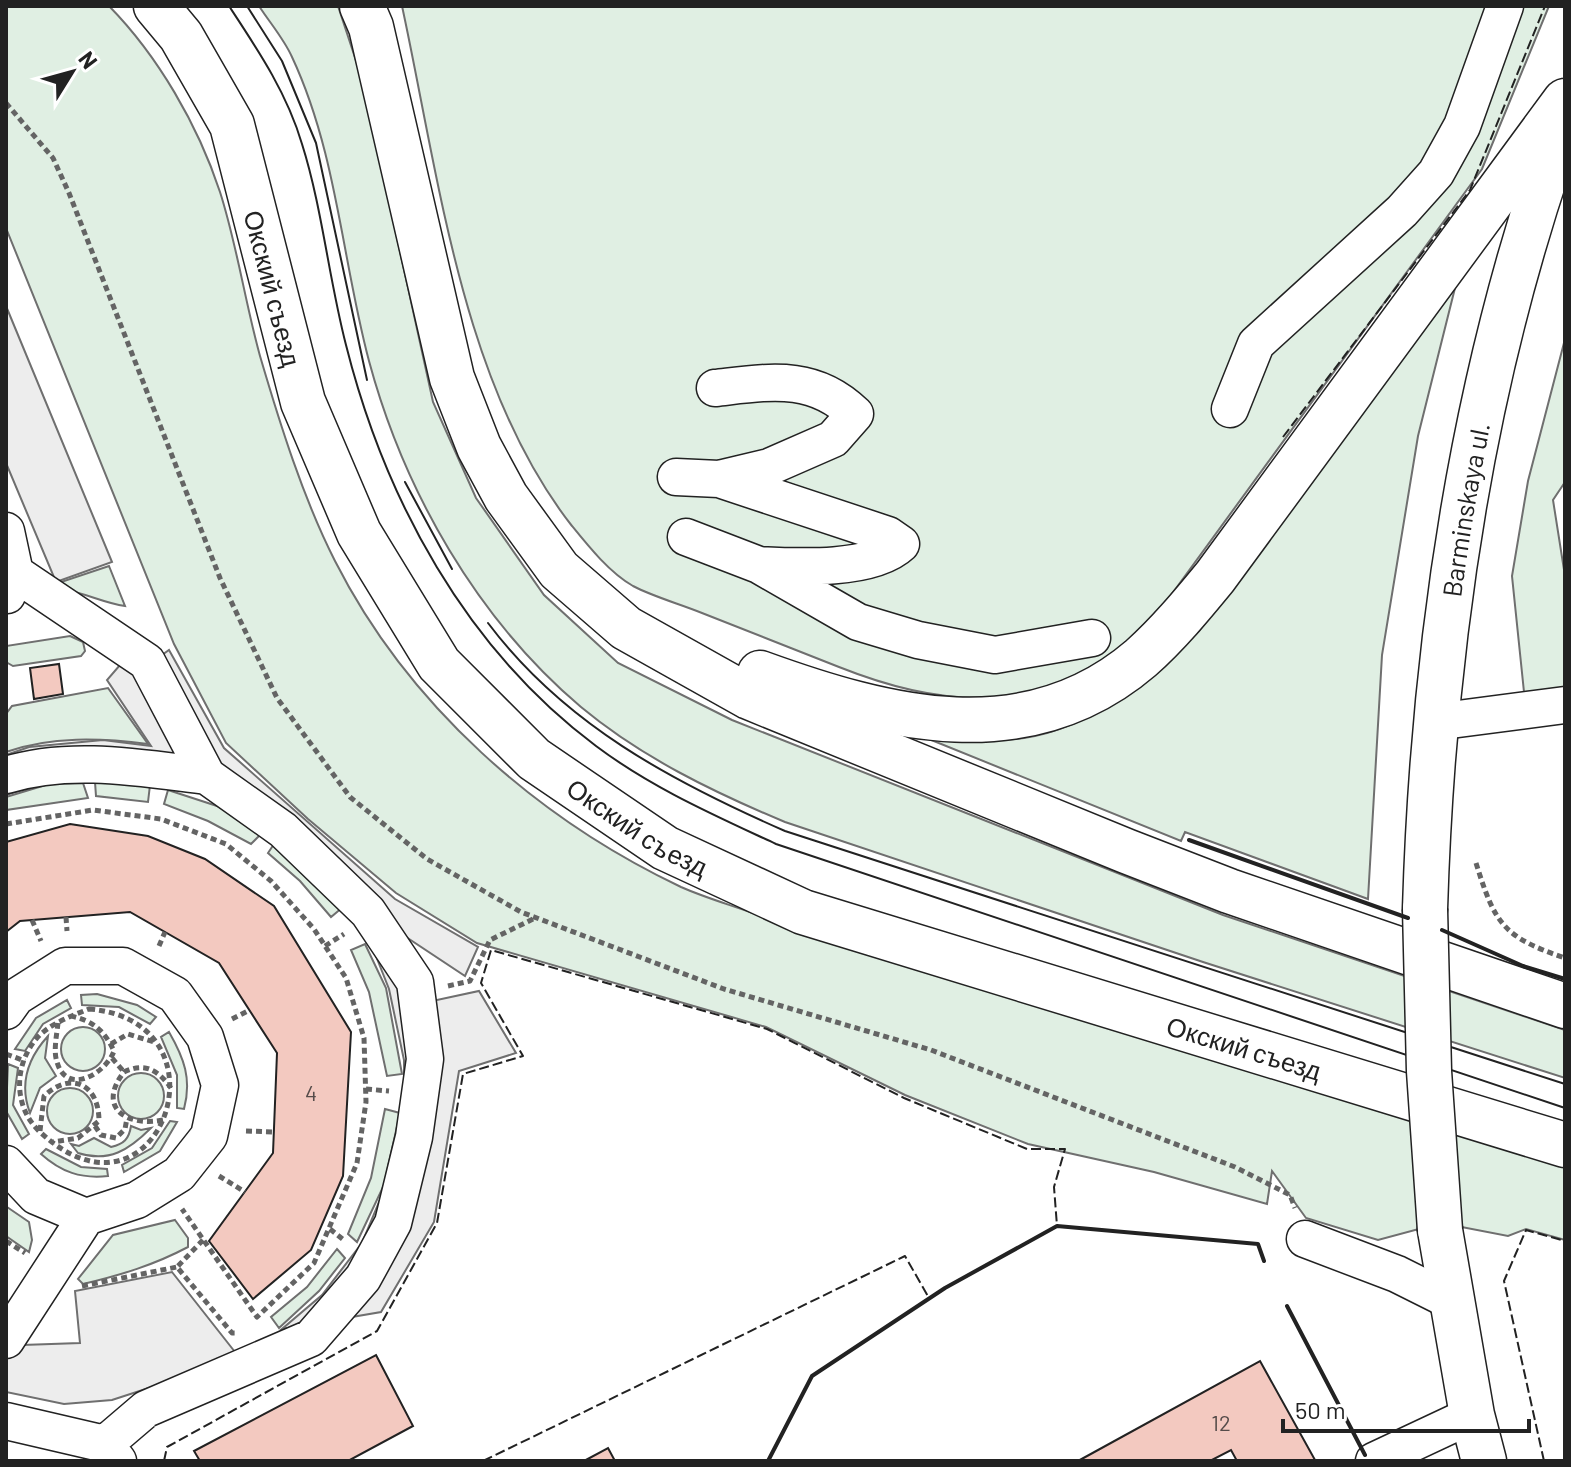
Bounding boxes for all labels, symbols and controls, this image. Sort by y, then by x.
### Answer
north arrow [32,32,112,112]
text: N [74,46,104,73]
street label: Окский съезд [239,207,309,370]
street label: Barminskaya ul. [1435,419,1495,599]
street label: Окский съезд [562,771,713,881]
street label: Окский съезд [1163,1009,1326,1085]
house number: 4 [305,1079,317,1105]
scale bar [1283,1383,1529,1433]
text: 50 m [1295,1395,1346,1424]
house number: 12 [1211,1409,1231,1435]

